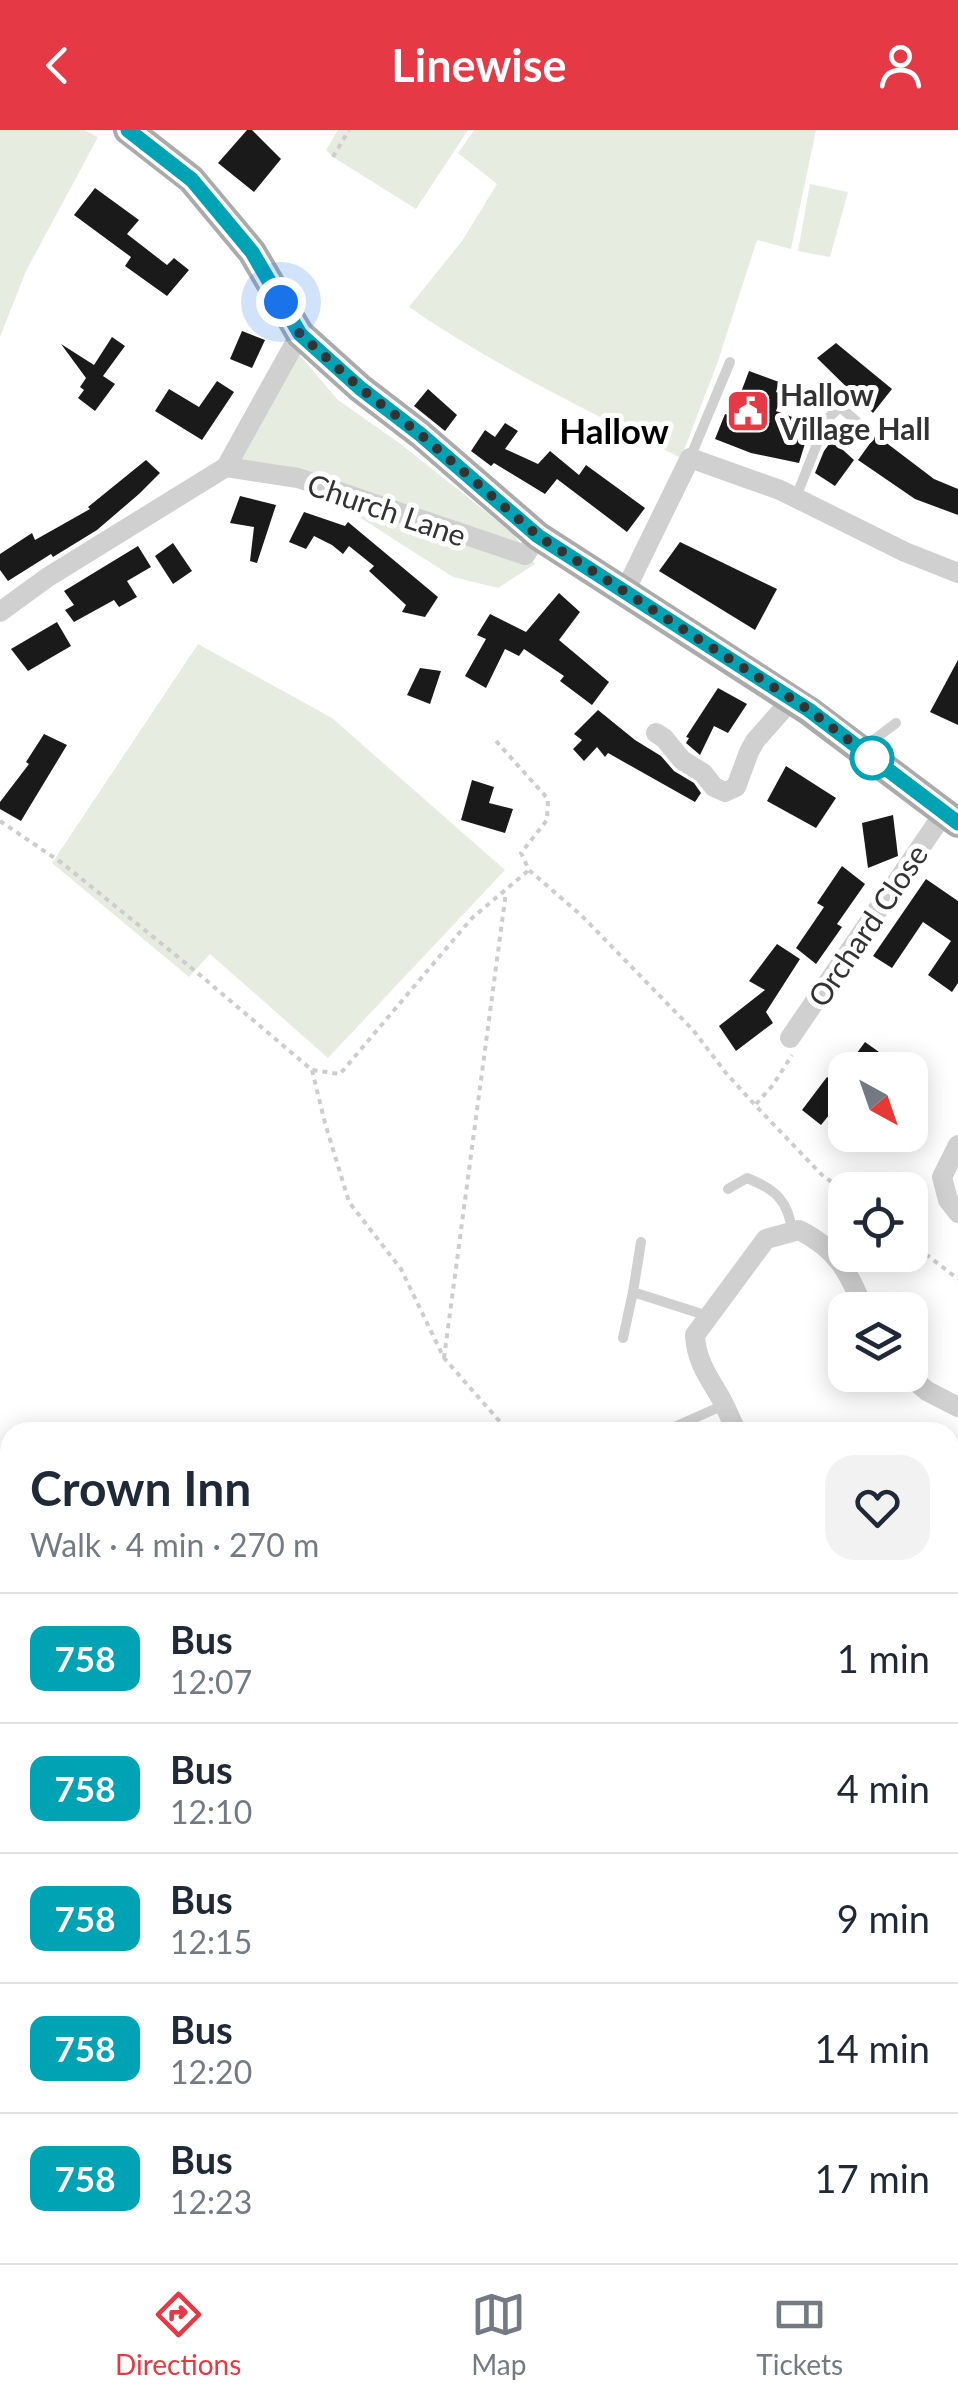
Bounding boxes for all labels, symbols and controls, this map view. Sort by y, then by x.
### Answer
icon: back [30,38,85,93]
text: Linewise [391,38,567,92]
icon: person [873,38,928,93]
your location [256,277,306,327]
place label: Hallow Village Hall [779,376,930,446]
public building icon: Hallow Village Hall [725,388,771,434]
district label: Hallow [559,409,669,451]
street label: Church Lane [303,465,471,553]
unlabelled marker [851,737,893,779]
street label: Orchard Close [800,837,934,1013]
north arrow [828,1052,928,1152]
map controls [828,1052,928,1392]
button: locate [828,1172,928,1272]
button: layers [828,1292,928,1392]
button: heart [825,1455,930,1560]
text: Crown Inn [30,1459,251,1516]
text: Walk · 4 min · 270 m [30,1525,319,1564]
text: Bus [170,1616,233,1662]
text: 1 min [837,1635,930,1681]
text: 758 [55,1637,115,1679]
text: 12:07 [170,1662,252,1701]
text: Bus [170,1746,233,1792]
text: 4 min [837,1765,930,1811]
text: 758 [55,1767,115,1809]
text: 12:10 [170,1792,252,1831]
text: Bus [170,1876,233,1922]
text: 9 min [837,1895,930,1941]
text: 758 [55,1897,115,1939]
text: 12:15 [170,1922,252,1961]
text: Bus [170,2006,233,2052]
text: 14 min [815,2025,930,2071]
text: 758 [55,2027,115,2069]
text: 12:20 [170,2052,252,2091]
text: Bus [170,2136,233,2182]
text: 17 min [815,2155,930,2201]
text: 758 [55,2157,115,2199]
text: 12:23 [170,2182,252,2221]
tab: Directions [115,2287,241,2381]
tab: Map [471,2287,526,2381]
tab: Tickets [756,2287,843,2381]

